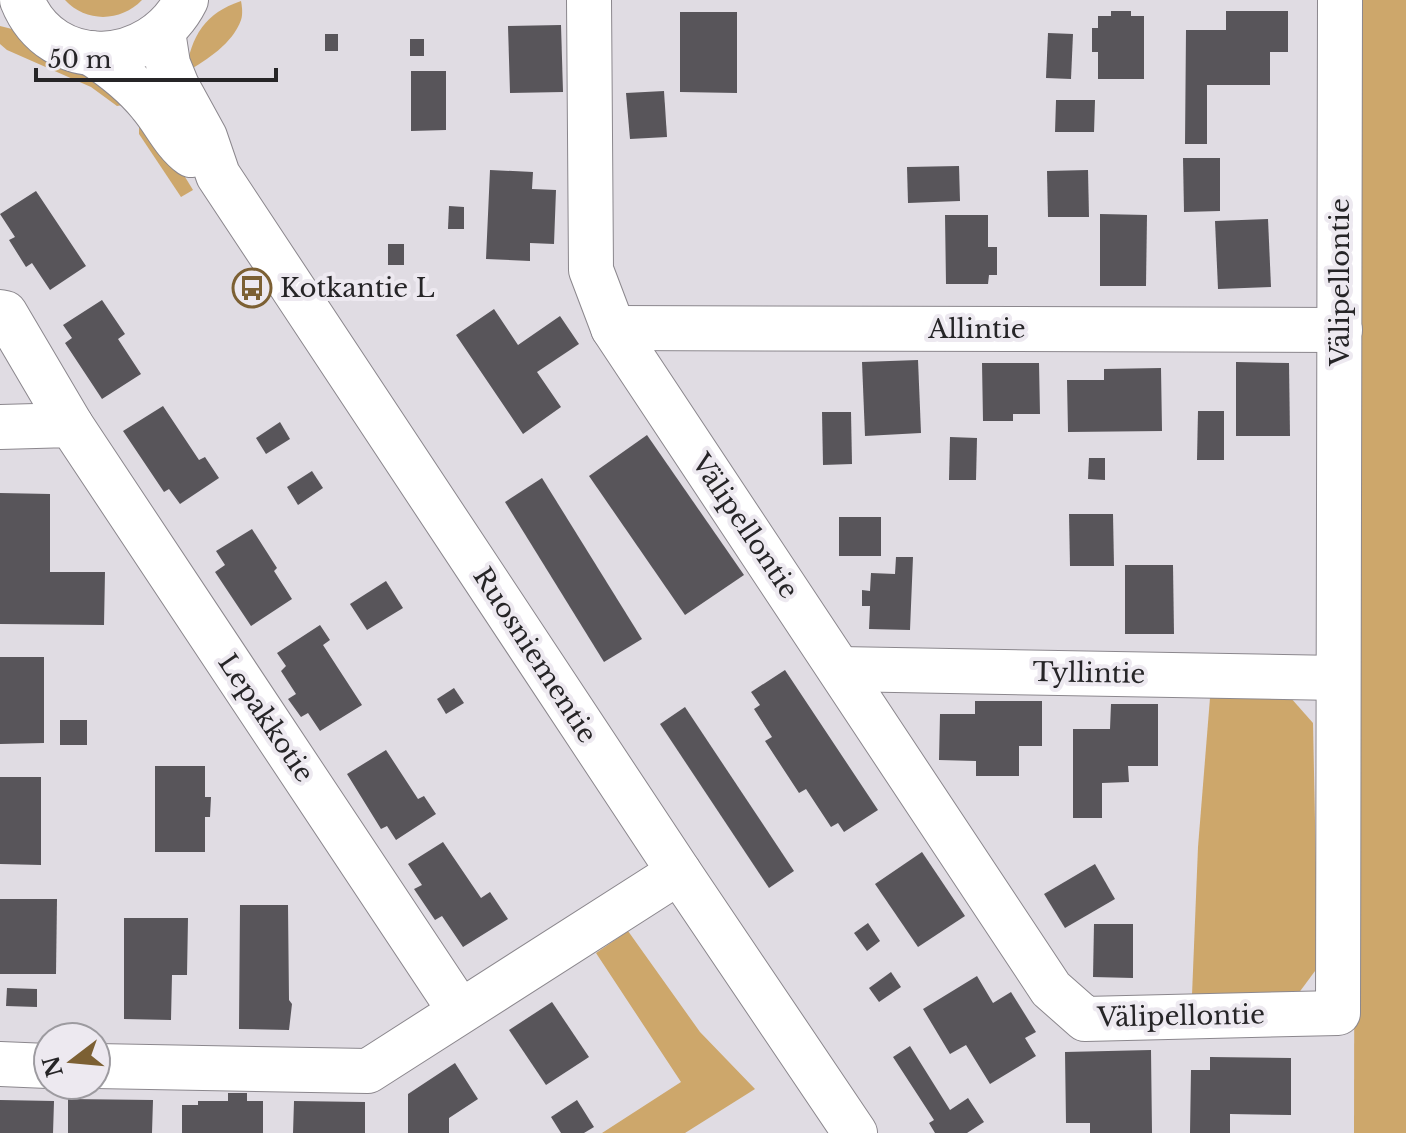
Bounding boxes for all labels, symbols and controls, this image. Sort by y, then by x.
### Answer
scale bar [36,32,276,82]
text: 50 m [48,45,112,74]
street label: Välipellontie [1324,198,1356,367]
bus stop icon: Kotkantie L [231,267,273,309]
place label: Kotkantie L [280,272,435,304]
street label: Allintie [927,313,1026,345]
street label: Välipellontie [684,447,805,604]
street label: Ruosniementie [466,561,604,749]
street label: Lepakkotie [211,648,321,788]
street label: Tyllintie [1032,656,1146,690]
street label: Välipellontie [1096,999,1265,1033]
north arrow [32,1021,112,1101]
text: N [37,1052,69,1080]

